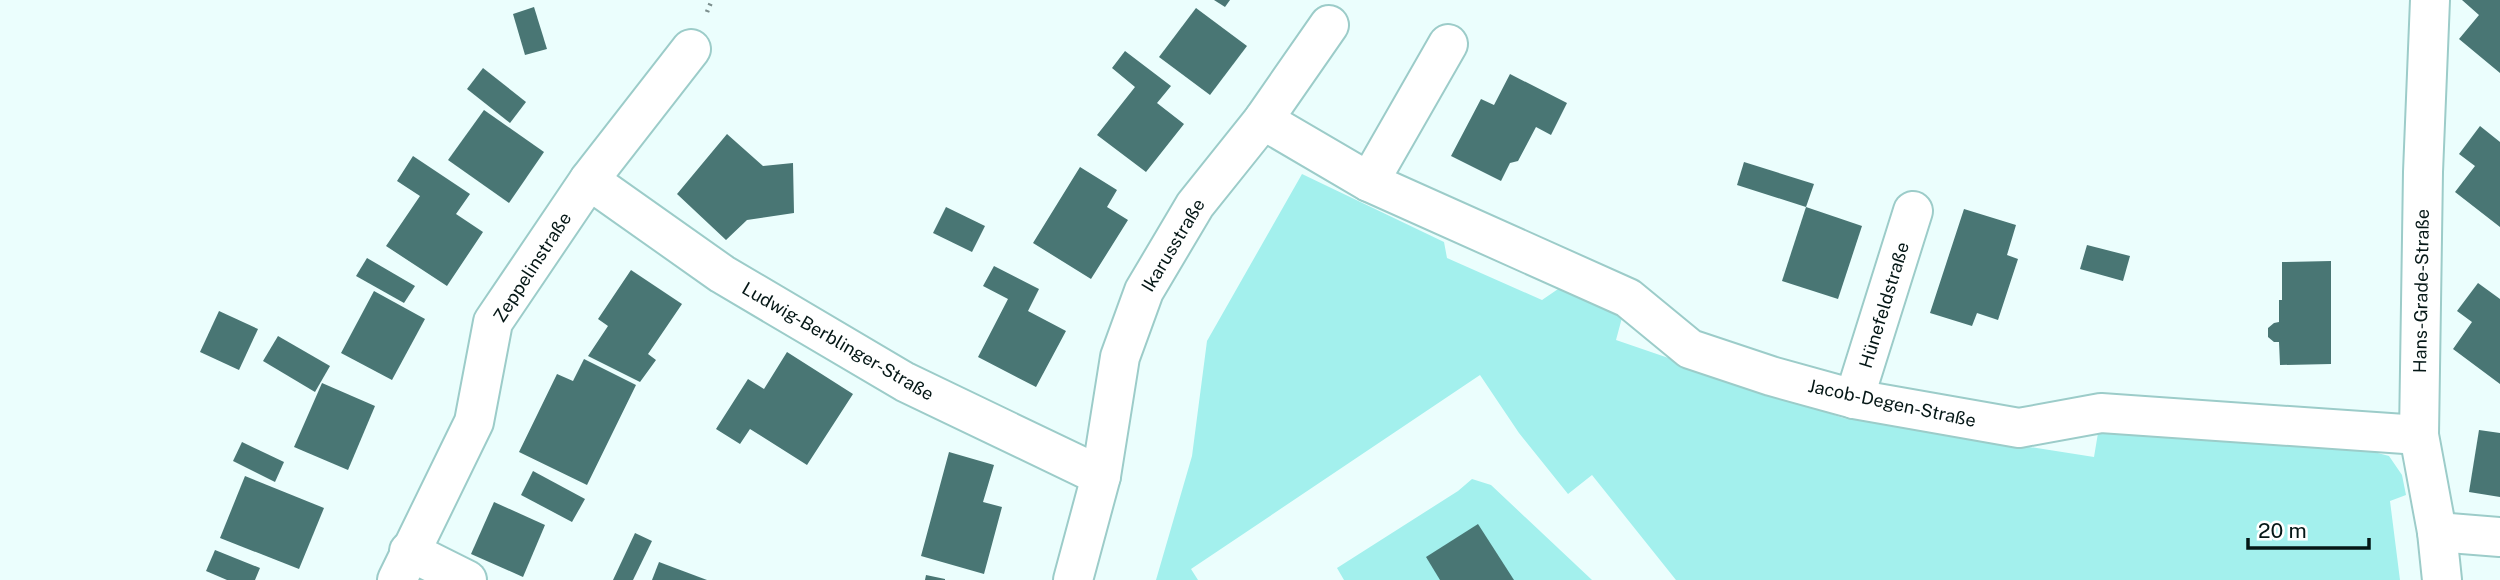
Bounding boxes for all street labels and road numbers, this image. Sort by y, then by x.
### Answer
street label: Ikarusstraße [1137,195,1209,295]
street label: Zeppelinstraße [489,208,575,326]
street label: Hans-Grade-Straße [2409,209,2433,373]
street label: Hünefeldstraße [1855,239,1913,371]
street label: Ludwig-Berblinger-Straße [739,277,937,405]
street label: Jacob-Degen-Straße [1806,375,1978,431]

